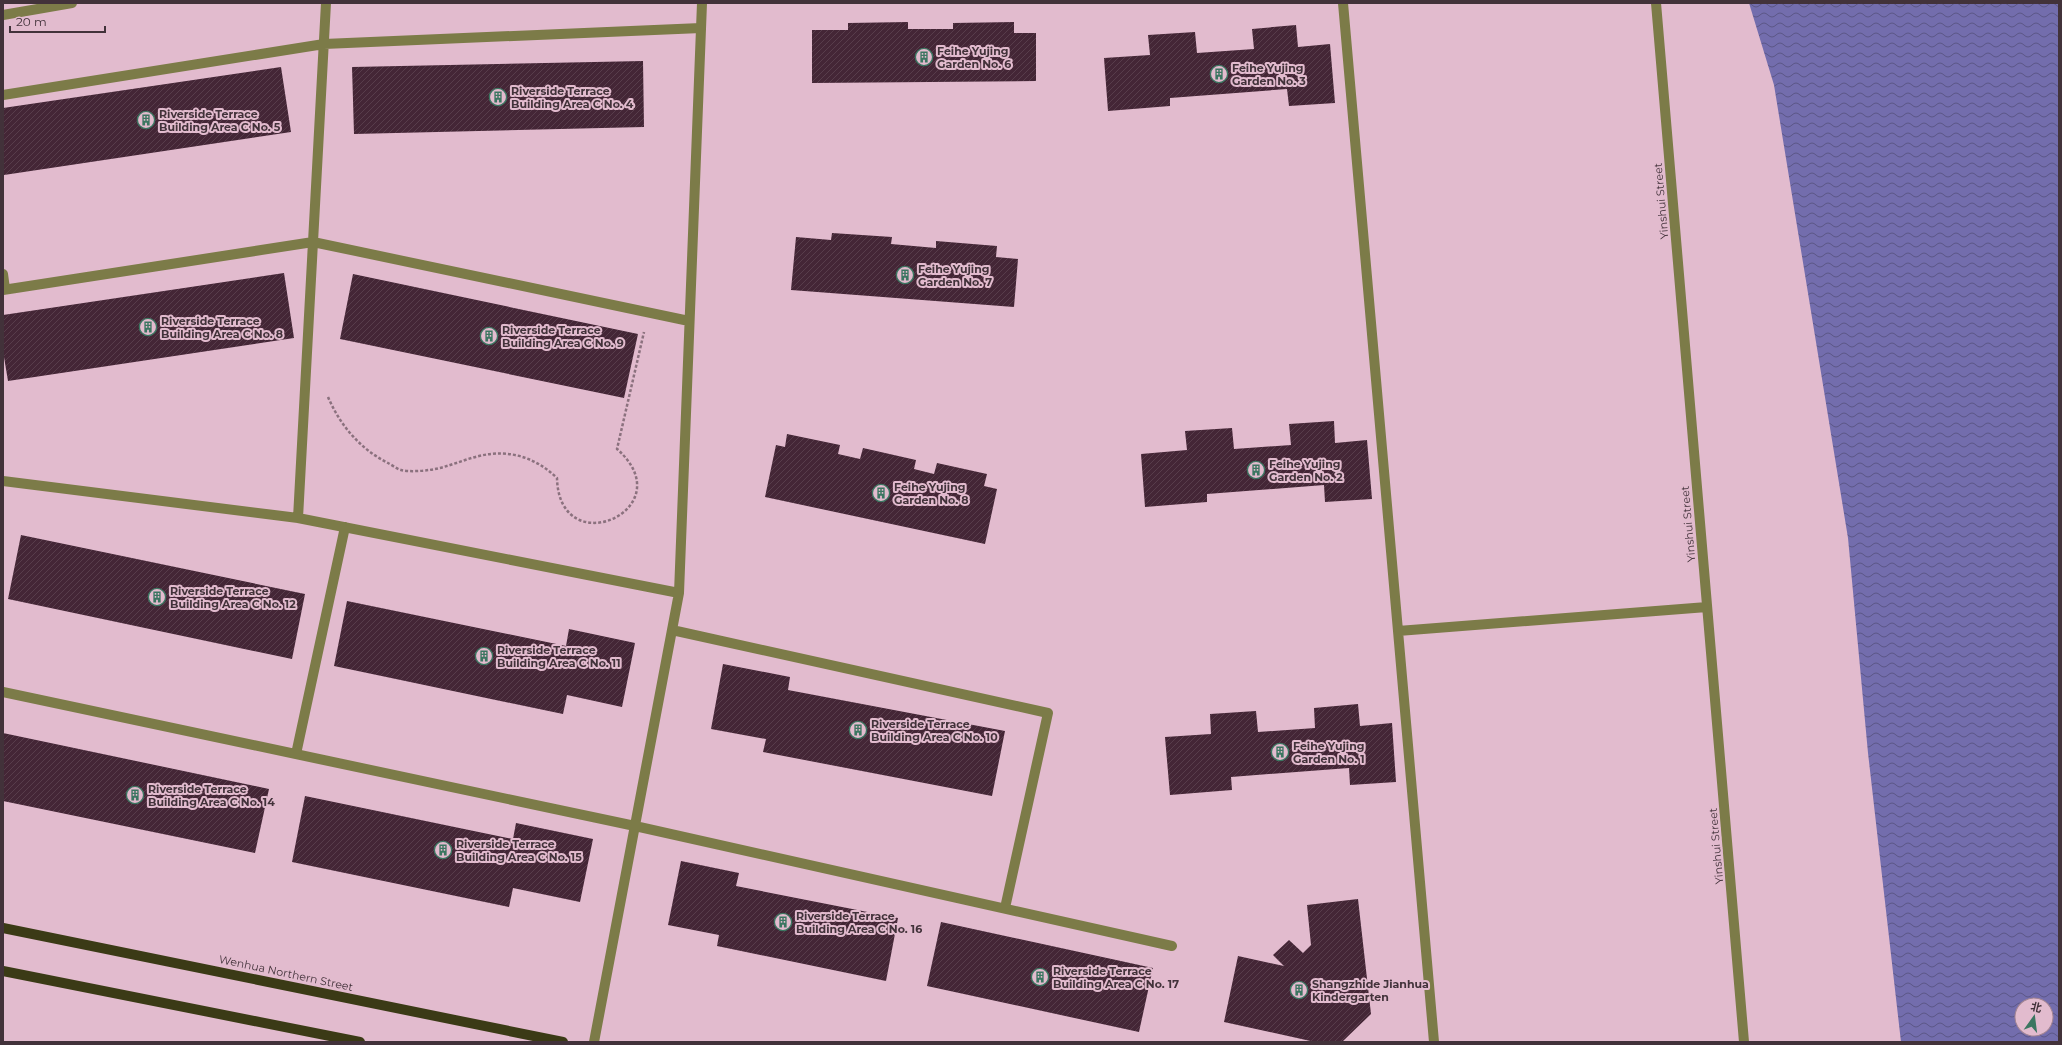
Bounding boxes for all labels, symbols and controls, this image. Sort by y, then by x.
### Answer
scale bar [10,8,105,34]
text: 20 m [16,14,47,29]
place label: Feihe Yujing Garden No. 6 [937,44,1011,71]
building icon: Feihe Yujing Garden No. 6 [914,47,934,67]
place label: Feihe Yujing Garden No. 3 [1232,61,1306,88]
building icon: Feihe Yujing Garden No. 3 [1209,64,1229,84]
place label: Riverside Terrace Building Area C No. 4 [511,84,634,111]
building icon: Riverside Terrace Building Area C No. 4 [488,87,508,107]
place label: Riverside Terrace Building Area C No. 5 [159,107,281,134]
building icon: Riverside Terrace Building Area C No. 5 [136,110,156,130]
street label: Yinshui Street [1651,162,1671,240]
place label: Feihe Yujing Garden No. 7 [918,262,992,289]
building icon: Feihe Yujing Garden No. 7 [895,265,915,285]
place label: Riverside Terrace Building Area C No. 8 [161,314,283,341]
building icon: Riverside Terrace Building Area C No. 8 [138,317,158,337]
place label: Riverside Terrace Building Area C No. 9 [502,323,624,350]
building icon: Riverside Terrace Building Area C No. 9 [479,326,499,346]
place label: Feihe Yujing Garden No. 2 [1269,457,1343,484]
building icon: Feihe Yujing Garden No. 2 [1246,460,1266,480]
place label: Feihe Yujing Garden No. 8 [894,480,968,507]
building icon: Feihe Yujing Garden No. 8 [871,483,891,503]
street label: Yinshui Street [1678,485,1698,563]
place label: Riverside Terrace Building Area C No. 12 [170,584,296,611]
building icon: Riverside Terrace Building Area C No. 12 [147,587,167,607]
place label: Riverside Terrace Building Area C No. 11 [497,643,620,670]
building icon: Riverside Terrace Building Area C No. 11 [474,646,494,666]
place label: Riverside Terrace Building Area C No. 10 [871,717,998,744]
building icon: Riverside Terrace Building Area C No. 10 [848,720,868,740]
place label: Feihe Yujing Garden No. 1 [1293,739,1365,766]
building icon: Feihe Yujing Garden No. 1 [1270,742,1290,762]
place label: Riverside Terrace Building Area C No. 14 [148,782,275,809]
building icon: Riverside Terrace Building Area C No. 14 [125,785,145,805]
street label: Yinshui Street [1706,807,1726,885]
place label: Riverside Terrace Building Area C No. 15 [456,837,582,864]
building icon: Riverside Terrace Building Area C No. 15 [433,840,453,860]
place label: Riverside Terrace Building Area C No. 16 [796,909,922,936]
building icon: Riverside Terrace Building Area C No. 16 [773,912,793,932]
street label: Wenhua Northern Street [218,952,355,994]
place label: Riverside Terrace Building Area C No. 17 [1053,964,1179,991]
building icon: Riverside Terrace Building Area C No. 17 [1030,967,1050,987]
place label: Shangzhide Jianhua Kindergarten [1312,977,1429,1004]
building icon: Shangzhide Jianhua Kindergarten [1289,980,1309,1000]
north arrow [2014,997,2054,1037]
text: 北 [2029,999,2043,1015]

